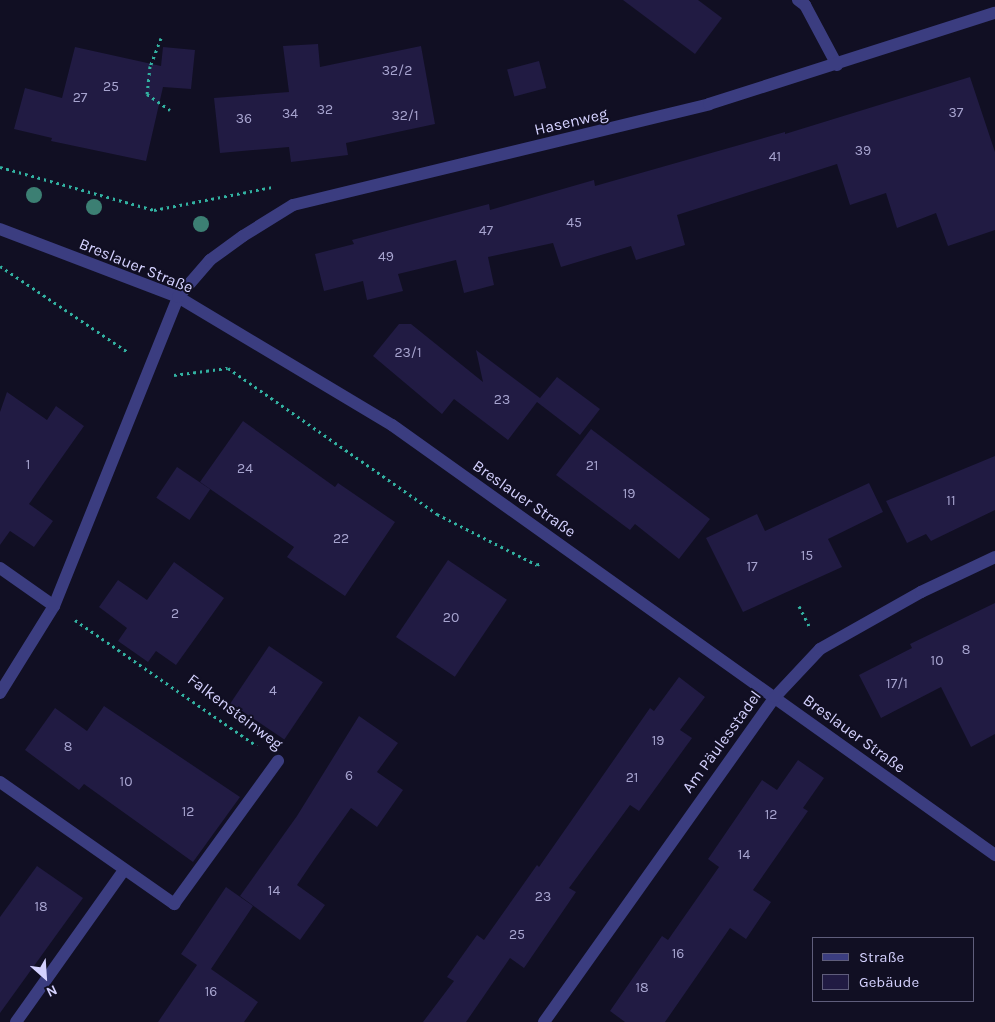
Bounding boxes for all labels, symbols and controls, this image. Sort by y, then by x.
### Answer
house number: 32/2 [382,63,412,79]
house number: 25 [103,79,119,95]
house number: 27 [73,90,87,106]
house number: 32 [317,102,333,118]
street label: Hasenweg [532,104,610,140]
house number: 37 [949,105,963,121]
house number: 34 [282,106,298,122]
house number: 32/1 [391,108,419,124]
house number: 36 [236,111,252,127]
house number: 39 [855,143,871,159]
house number: 41 [769,149,781,165]
house number: 45 [566,215,582,231]
house number: 47 [479,223,493,239]
street label: Breslauer Straße [76,234,196,298]
house number: 49 [378,249,394,265]
house number: 23/1 [394,345,422,361]
house number: 23 [494,392,510,408]
street label: Breslauer Straße [469,456,579,542]
house number: 1 [26,457,30,473]
house number: 21 [586,458,598,474]
house number: 24 [237,461,253,477]
house number: 19 [623,486,635,502]
house number: 11 [946,493,956,509]
house number: 22 [333,531,349,547]
house number: 15 [801,548,813,564]
house number: 17 [746,559,758,575]
house number: 2 [171,606,179,622]
house number: 20 [443,610,459,626]
house number: 8 [962,642,970,658]
house number: 10 [931,653,943,669]
street label: Falkensteinweg [184,670,286,754]
house number: 17/1 [886,676,908,692]
house number: 4 [269,683,277,699]
street label: Am Päulesstadel [678,687,766,797]
street label: Breslauer Straße [799,691,909,777]
house number: 19 [652,733,664,749]
house number: 8 [64,739,72,755]
house number: 6 [345,768,353,784]
house number: 21 [626,770,638,786]
house number: 10 [120,774,132,790]
house number: 12 [182,804,194,820]
house number: 12 [765,807,777,823]
house number: 14 [738,847,750,863]
house number: 14 [268,883,280,899]
house number: 23 [535,889,551,905]
house number: 18 [34,899,48,915]
house number: 25 [509,927,525,943]
legend [812,937,975,1002]
house number: 16 [672,946,684,962]
text: Straße [859,948,904,966]
north arrow [20,952,70,1002]
text: Gebäude [859,973,919,991]
house number: 18 [635,980,649,996]
text: N [44,981,60,1001]
house number: 16 [205,984,217,1000]

